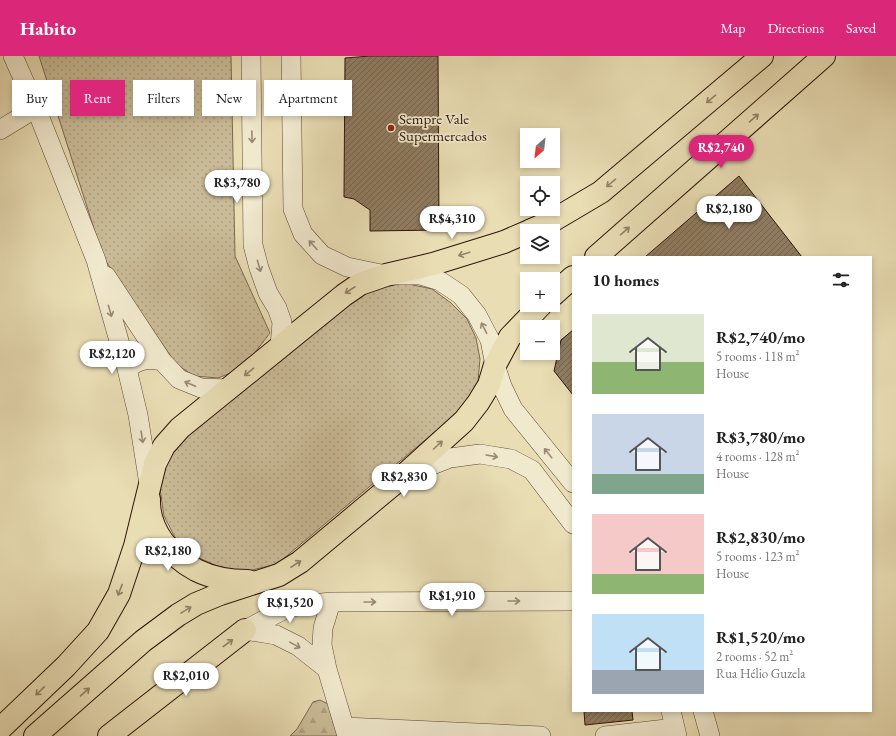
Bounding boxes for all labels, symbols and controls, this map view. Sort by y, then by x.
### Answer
text: Habito [20,16,76,41]
text: Map [720,19,746,37]
text: Directions [768,19,824,37]
text: Saved [846,19,876,37]
chip: Buy [12,80,62,116]
chip: Rent [70,80,125,116]
chip: Filters [133,80,194,116]
chip: New [202,80,256,116]
chip: Apartment [264,80,352,116]
one-way arrow [705,95,716,104]
place label: Sempre Vale Supermercados [399,109,487,145]
one-way arrow [749,113,759,122]
marker: Sempre Vale Supermercados [386,123,396,133]
north arrow [520,128,560,168]
map controls [520,128,560,360]
one-way arrow [248,130,256,143]
pin: R$2,740 [684,135,758,169]
text: R$2,740 [698,139,744,156]
pin: R$3,780 [200,170,274,204]
text: R$3,780 [214,174,260,191]
button: locate [520,176,560,216]
one-way arrow [606,178,617,187]
pin: R$2,180 [692,196,766,230]
text: R$2,180 [706,200,752,217]
pin: R$4,310 [415,206,489,240]
text: R$4,310 [429,210,475,227]
button: layers [520,224,560,264]
one-way arrow [620,227,630,236]
one-way arrow [308,240,317,251]
one-way arrow [458,251,471,258]
one-way arrow [256,260,263,273]
text: 10 homes [592,269,659,291]
icon: filters [830,269,852,291]
button: + [520,272,560,312]
one-way arrow [345,286,356,295]
one-way arrow [107,304,114,317]
button: − [520,320,560,360]
one-way arrow [480,322,487,334]
text: R$2,740/mo [716,326,805,348]
icon: home [624,330,672,378]
pin: R$2,120 [75,341,149,375]
text: R$2,120 [89,345,135,362]
text: 5 rooms · 118 m² [716,348,800,365]
text: House [716,365,749,382]
one-way arrow [244,367,255,376]
one-way arrow [184,380,196,387]
text: R$3,780/mo [716,426,805,448]
one-way arrow [138,430,146,443]
icon: home [624,430,672,478]
one-way arrow [433,440,443,449]
one-way arrow [544,447,553,458]
text: 4 rooms · 128 m² [716,448,800,465]
one-way arrow [485,452,498,460]
pin: R$2,830 [367,464,441,498]
text: House [716,465,749,482]
text: R$2,830 [381,468,427,485]
text: R$2,830/mo [716,526,805,548]
icon: home [624,530,672,578]
pin: R$2,180 [131,538,205,572]
text: R$2,180 [145,542,191,559]
text: 5 rooms · 123 m² [716,548,800,565]
one-way arrow [290,560,302,568]
text: House [716,565,749,582]
pin: R$1,910 [415,583,489,617]
one-way arrow [115,584,123,596]
text: R$1,910 [429,587,475,604]
pin: R$1,520 [253,590,327,624]
text: R$1,520 [267,594,313,611]
one-way arrow [507,597,520,605]
one-way arrow [363,598,376,606]
one-way arrow [180,606,192,614]
text: R$1,520/mo [716,626,805,648]
icon: home [624,630,672,678]
one-way arrow [222,639,233,648]
one-way arrow [289,641,301,649]
text: 2 rooms · 52 m² [716,648,793,665]
pin: R$2,010 [149,663,223,697]
text: Rua Hélio Guzela [716,665,805,682]
text: R$2,010 [163,667,209,684]
one-way arrow [35,686,45,696]
one-way arrow [80,687,90,697]

